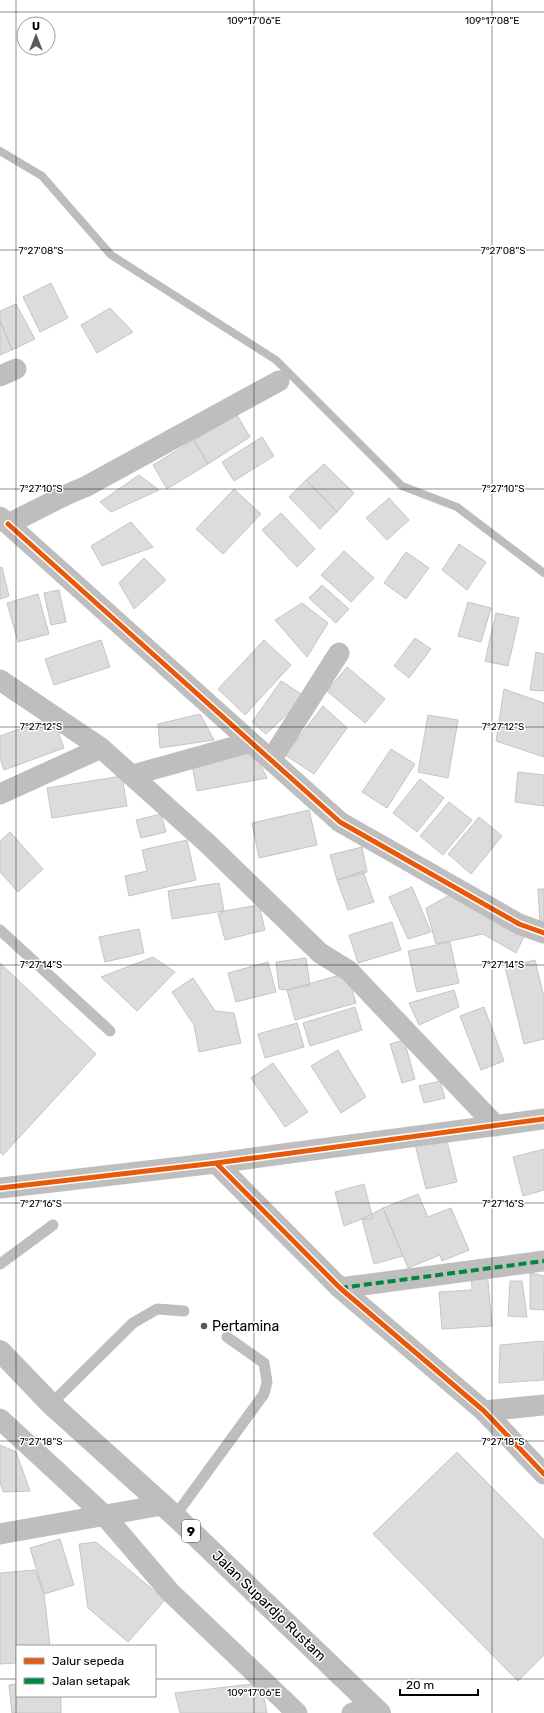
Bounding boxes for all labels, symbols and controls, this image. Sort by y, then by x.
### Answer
text: 109°17'06"E [227,15,281,27]
text: 109°17'08"E [465,15,519,27]
north arrow [16,16,56,56]
text: U [32,20,40,33]
text: 7°27'08"S [19,245,63,257]
text: 7°27'08"S [481,245,525,257]
text: 7°27'10"S [20,483,62,495]
text: 7°27'10"S [482,483,524,495]
text: 7°27'12"S [20,721,62,733]
text: 7°27'12"S [482,721,524,733]
text: 7°27'14"S [20,959,62,971]
text: 7°27'14"S [482,959,524,971]
text: 7°27'16"S [20,1198,62,1210]
text: 7°27'16"S [482,1198,524,1210]
place label: Pertamina [212,1318,279,1335]
marker: Pertamina [199,1321,209,1331]
text: 7°27'18"S [20,1436,62,1448]
text: 7°27'18"S [482,1436,524,1448]
road number: 9 [182,1520,200,1542]
street label: Jalan Supardjo Rustam [209,1547,329,1665]
legend [16,1645,156,1697]
text: Jalur sepeda [52,1654,124,1668]
scale bar [400,1671,478,1697]
text: Jalan setapak [52,1674,131,1688]
text: 20 m [406,1678,434,1692]
text: 109°17'06"E [227,1687,281,1699]

